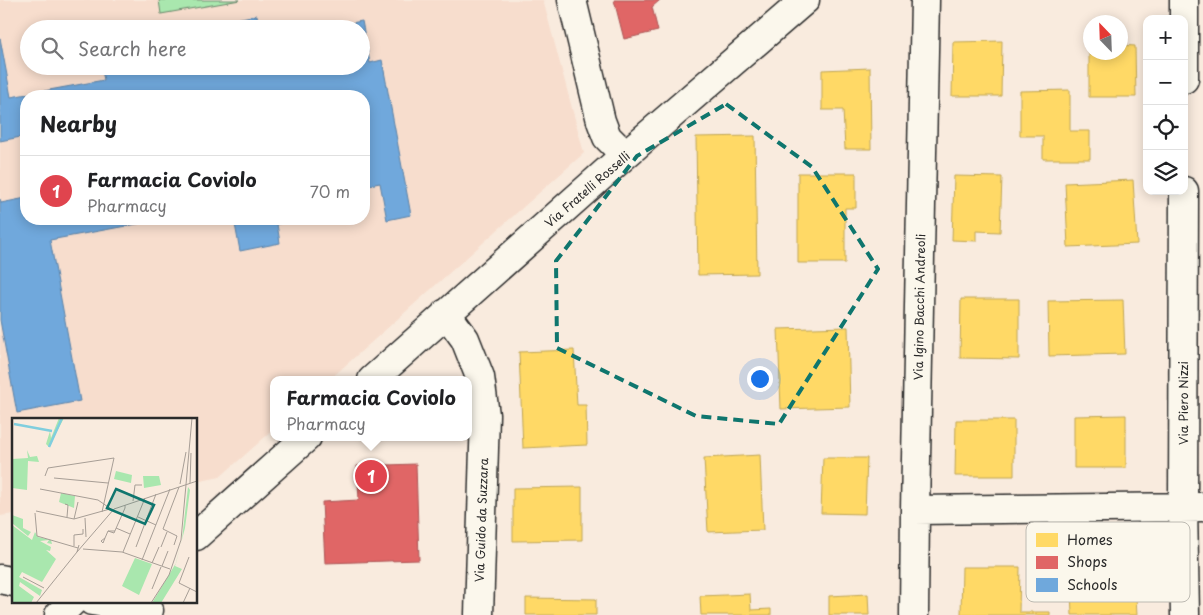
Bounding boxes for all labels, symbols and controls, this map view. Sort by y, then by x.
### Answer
north arrow [1083,15,1128,60]
map controls [1143,15,1188,195]
button: + [1143,15,1188,60]
search box [20,20,370,75]
icon: search [38,34,66,62]
text: Search here [78,34,187,62]
button: − [1143,60,1188,105]
button: locate [1143,105,1188,150]
text: Nearby [40,107,117,139]
street label: Via Fratelli Rosselli [540,147,634,231]
button: layers [1143,150,1188,195]
text: Farmacia Coviolo [87,165,257,193]
text: 1 [52,179,60,203]
text: 70 m [310,179,350,203]
text: Pharmacy [87,193,167,217]
street label: Via Igino Bacchi Andreoli [909,234,929,380]
street label: Via Piero Nizzi [1174,361,1192,445]
your location [747,366,773,392]
popup [270,376,472,441]
text: Farmacia Coviolo [286,383,456,411]
text: Pharmacy [286,411,366,435]
inset map [12,418,198,602]
pin: 1 [355,457,387,495]
street label: Via Guido da Suzzara [470,457,492,583]
legend [1026,522,1190,602]
text: Homes [1067,529,1113,550]
text: Shops [1067,551,1107,572]
text: Schools [1067,574,1117,595]

